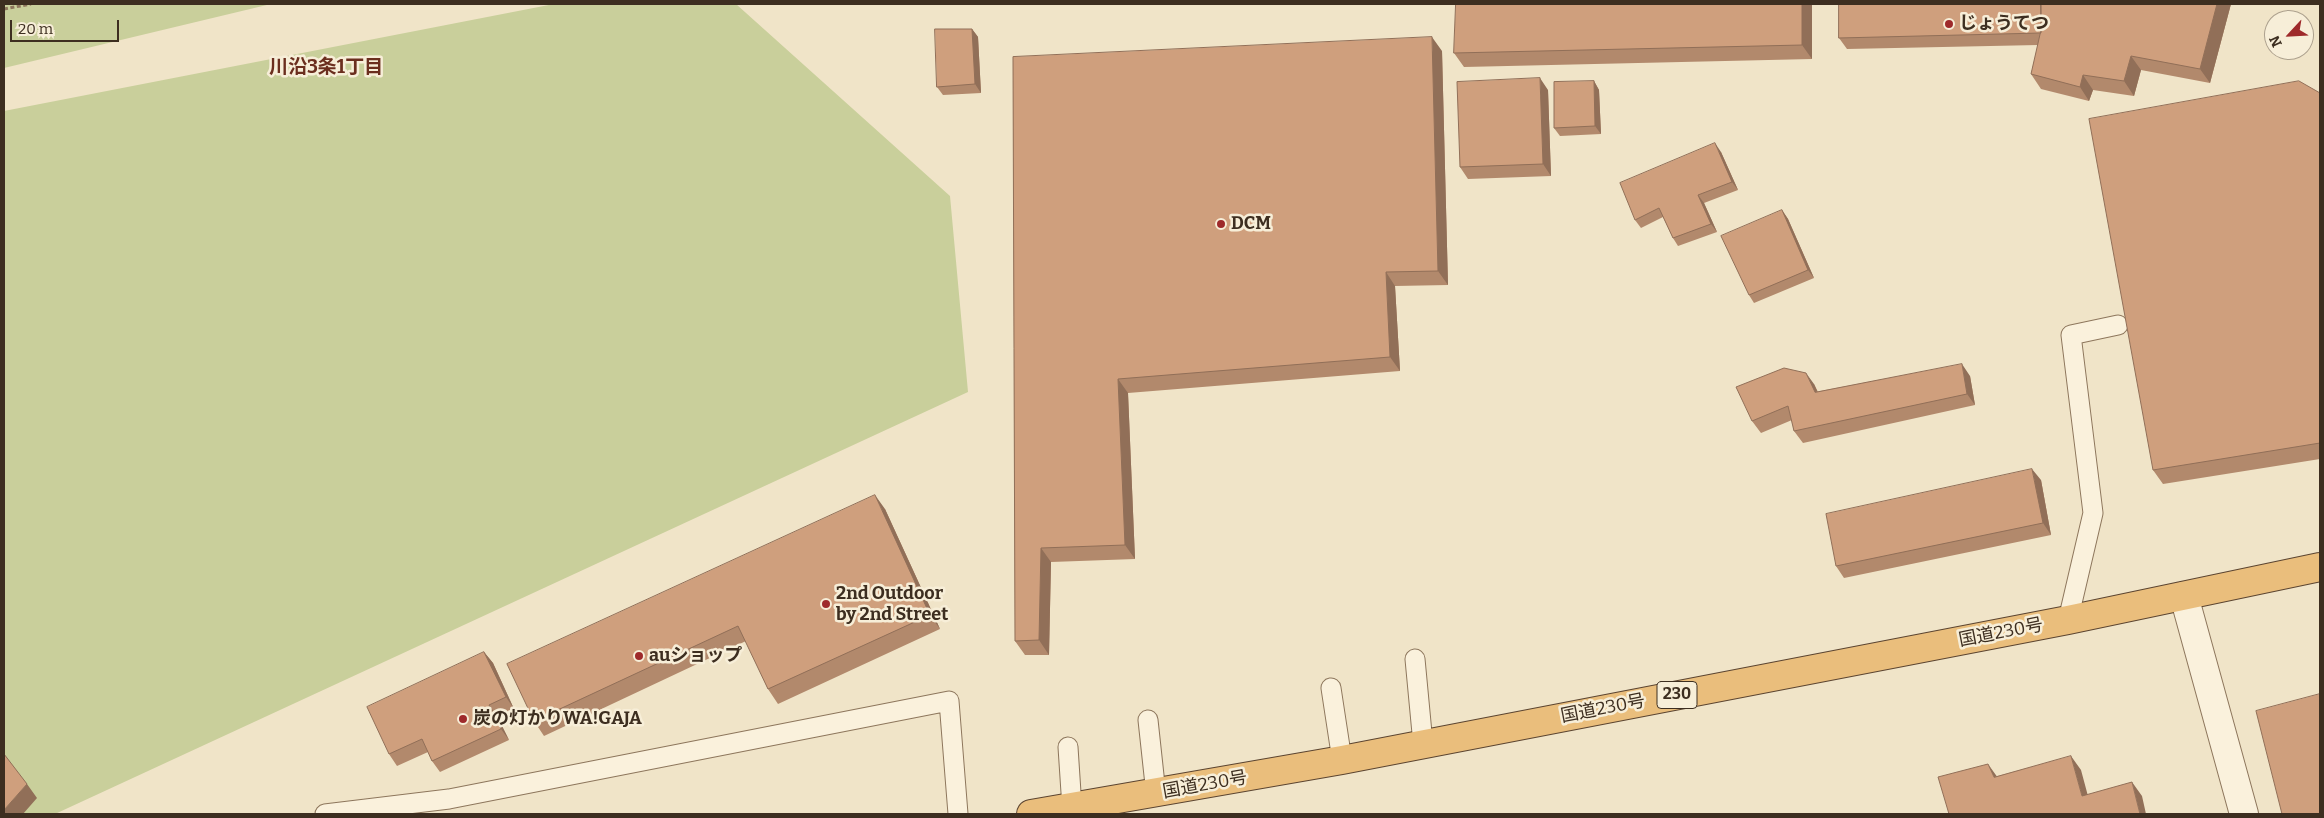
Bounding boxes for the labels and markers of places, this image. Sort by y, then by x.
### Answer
place label: じょうてつ [1959,13,2049,35]
marker: じょうてつ [1943,18,1955,30]
place label: DCM [1231,213,1271,235]
marker: DCM [1215,218,1227,230]
place label: 2nd Outdoor by 2nd Street [836,583,948,626]
marker: 2nd Outdoor by 2nd Street [820,598,832,610]
place label: auショップ [649,645,742,667]
marker: auショップ [633,650,645,662]
place label: 炭の灯かりWA!GAJA [473,708,642,730]
marker: 炭の灯かりWA!GAJA [457,713,469,725]

